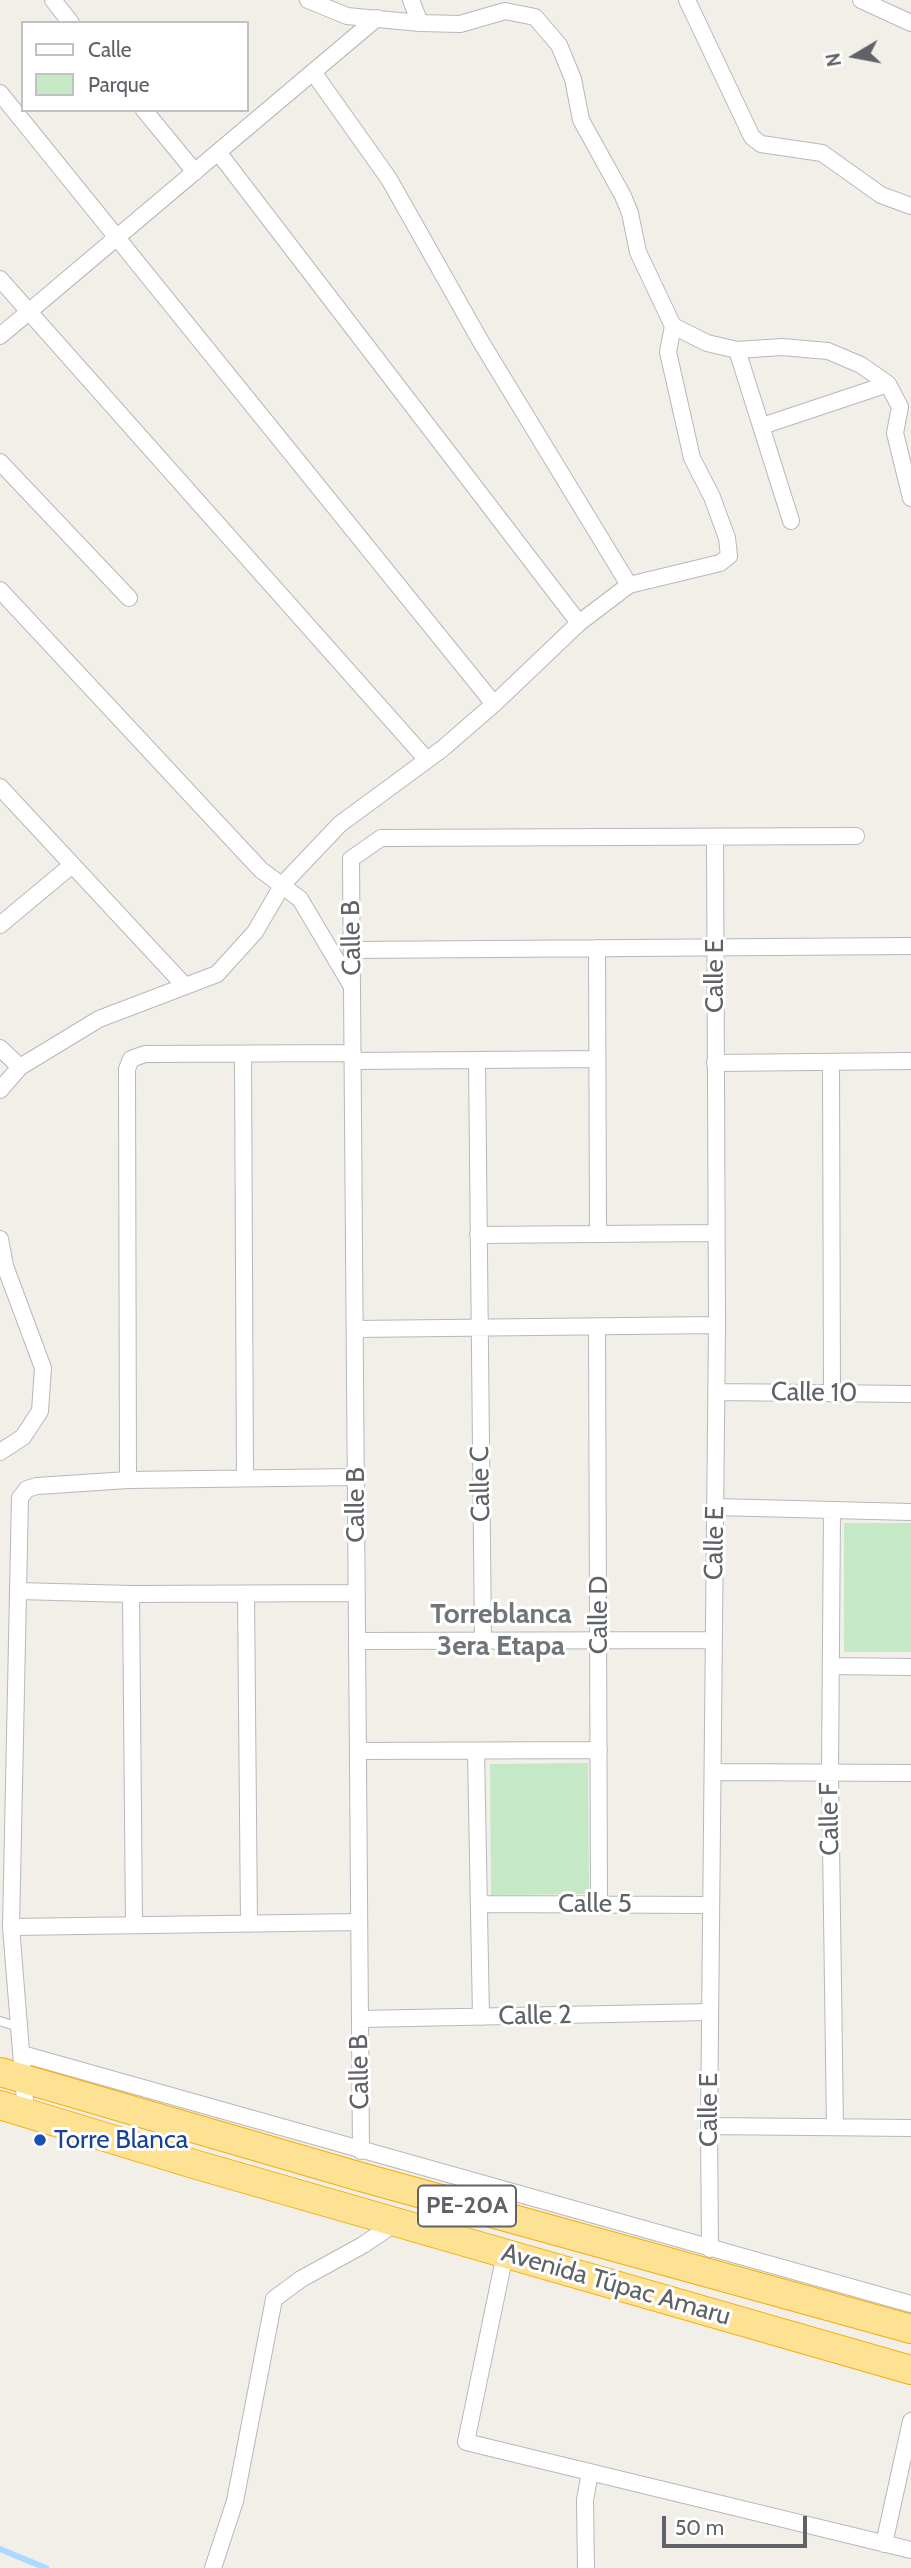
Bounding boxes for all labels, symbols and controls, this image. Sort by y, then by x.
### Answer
legend [21,21,248,112]
north arrow [820,21,890,91]
text: Calle [88,37,132,62]
text: N [821,51,846,68]
text: Parque [88,72,150,97]
street label: Calle B [336,900,368,976]
street label: Calle E [699,939,731,1013]
street label: Calle 10 [771,1377,857,1409]
street label: Calle C [465,1446,497,1522]
street label: Calle B [340,1467,372,1543]
street label: Calle E [699,1506,731,1580]
street label: Calle D [583,1576,615,1654]
district label: Torreblanca 3era Etapa [430,1598,572,1664]
street label: Calle F [814,1782,846,1856]
street label: Calle 5 [558,1888,632,1920]
street label: Calle 2 [498,2000,572,2032]
street label: Calle B [344,2034,376,2110]
street label: Calle E [693,2073,725,2147]
place label: Torre Blanca [54,2124,188,2156]
marker: Torre Blanca [32,2132,48,2148]
road number: PE-20A [418,2186,516,2227]
street label: Avenida Túpac Amaru [498,2237,734,2333]
scale bar [666,2502,811,2546]
text: 50 m [675,2515,724,2540]

